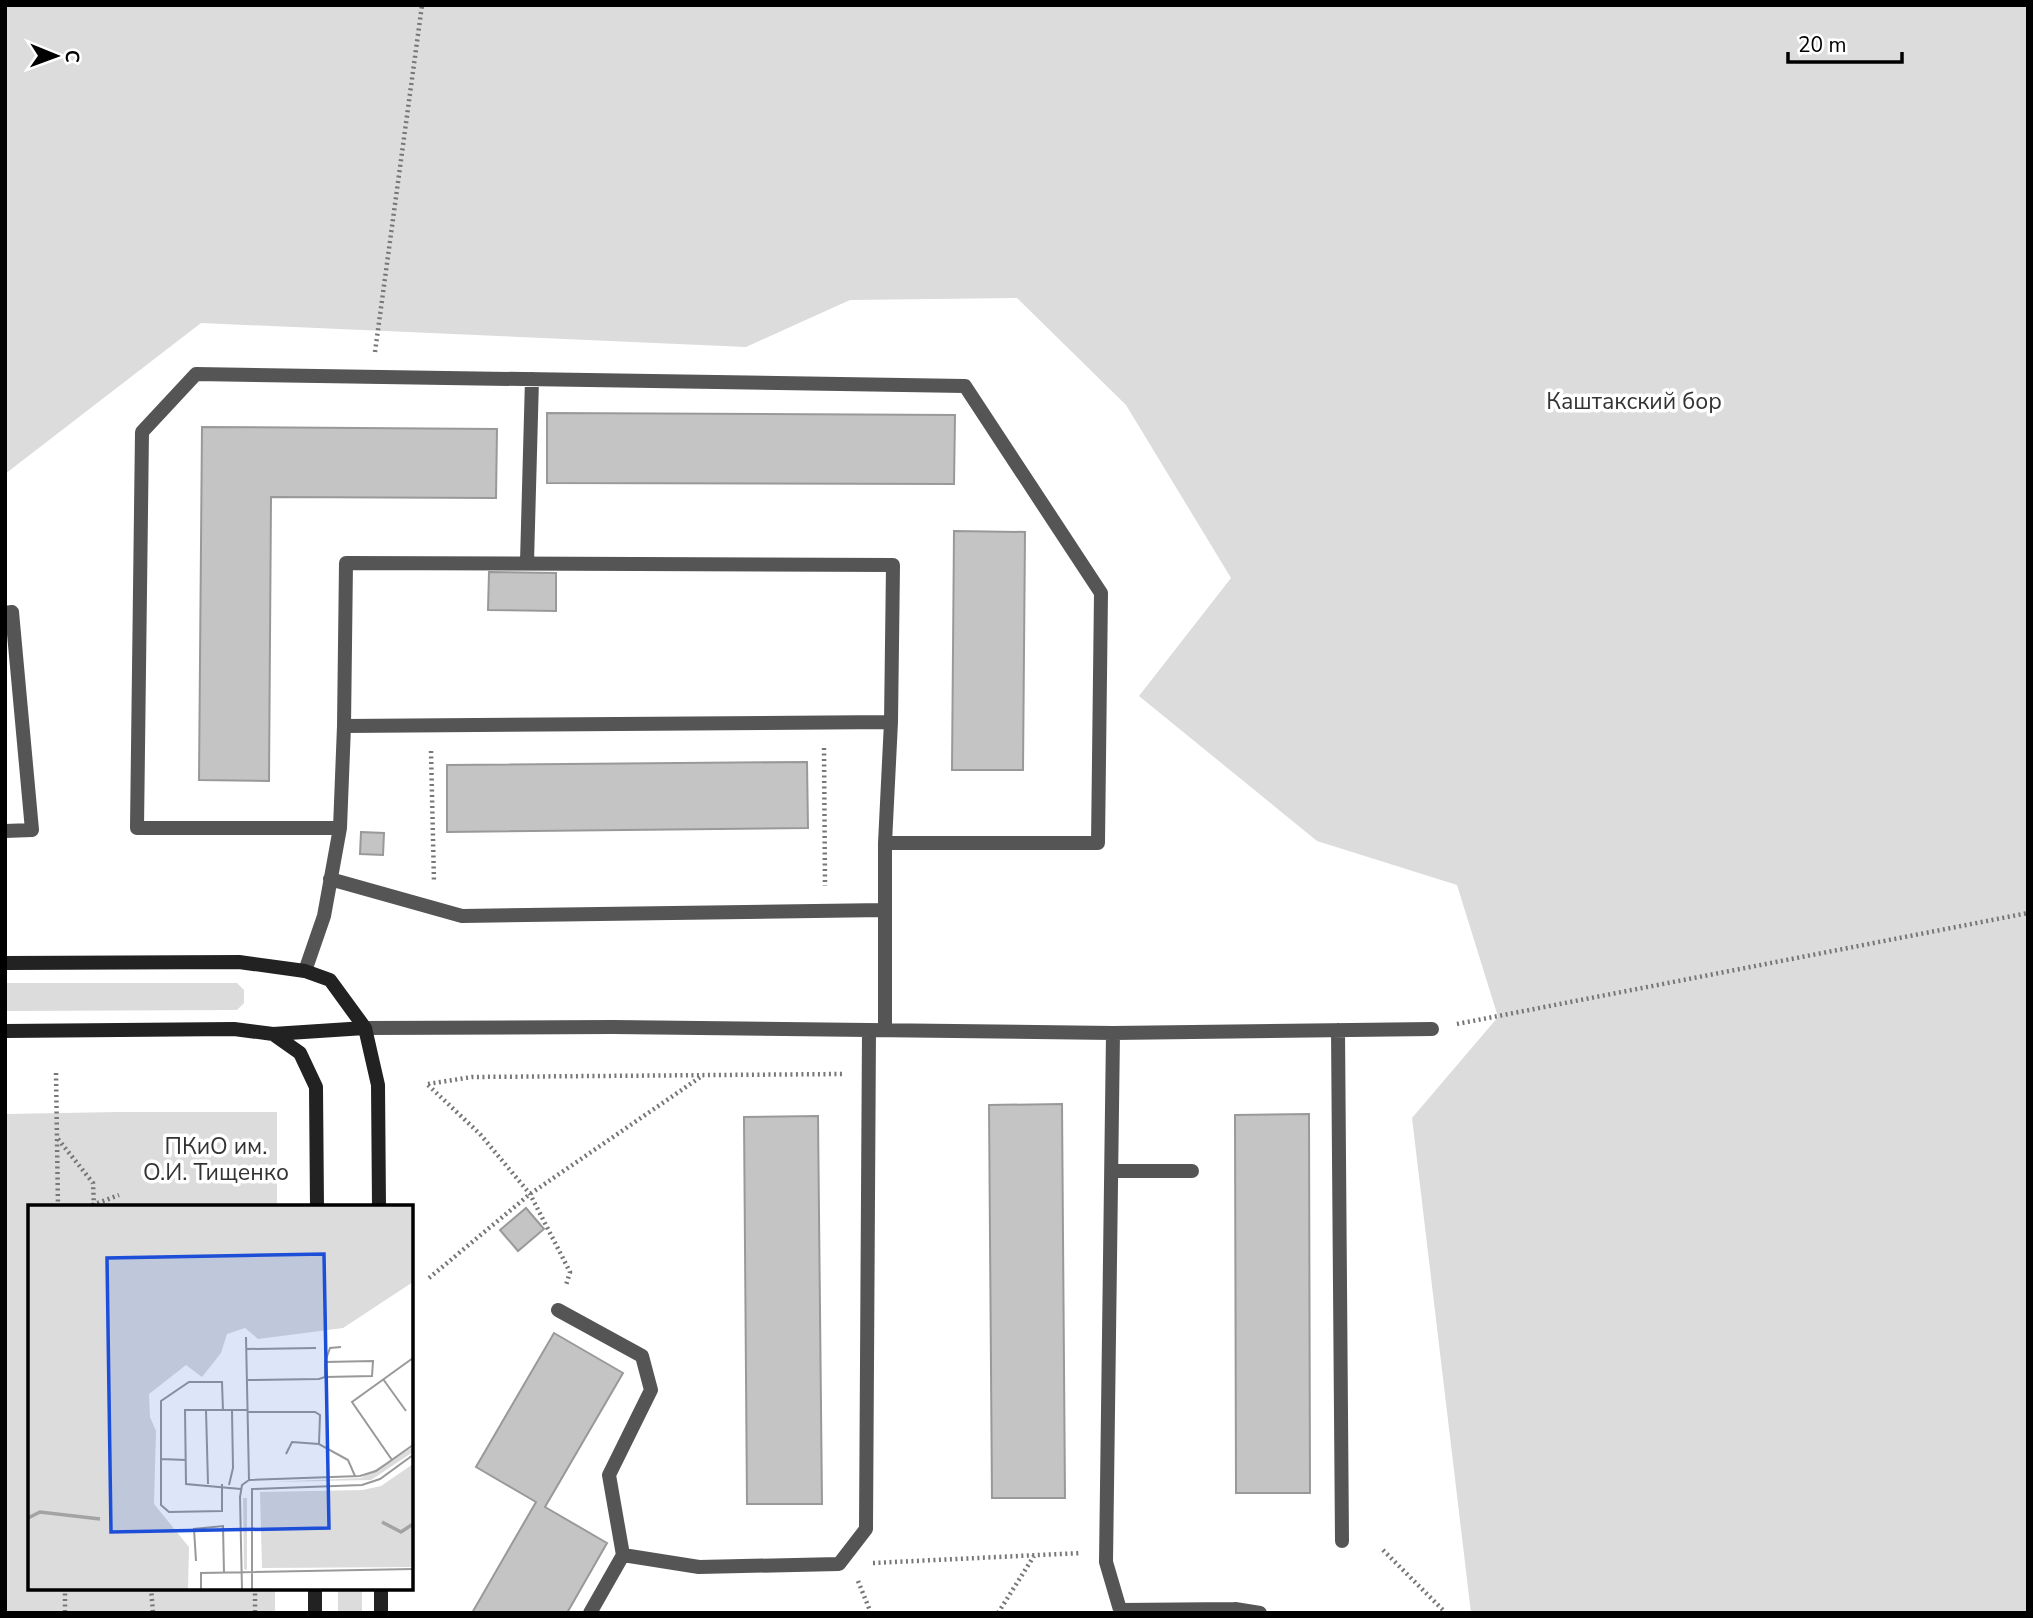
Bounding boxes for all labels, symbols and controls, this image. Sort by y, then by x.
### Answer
north arrow [21,21,91,91]
scale bar [1788,21,1902,65]
text: 20 m [1798,31,1847,59]
text: С [59,50,85,63]
park label: Каштакский бор [1546,386,1722,417]
park label: ПКиО им. О.И. Тищенко [143,1131,289,1188]
inset map [28,1205,413,1590]

